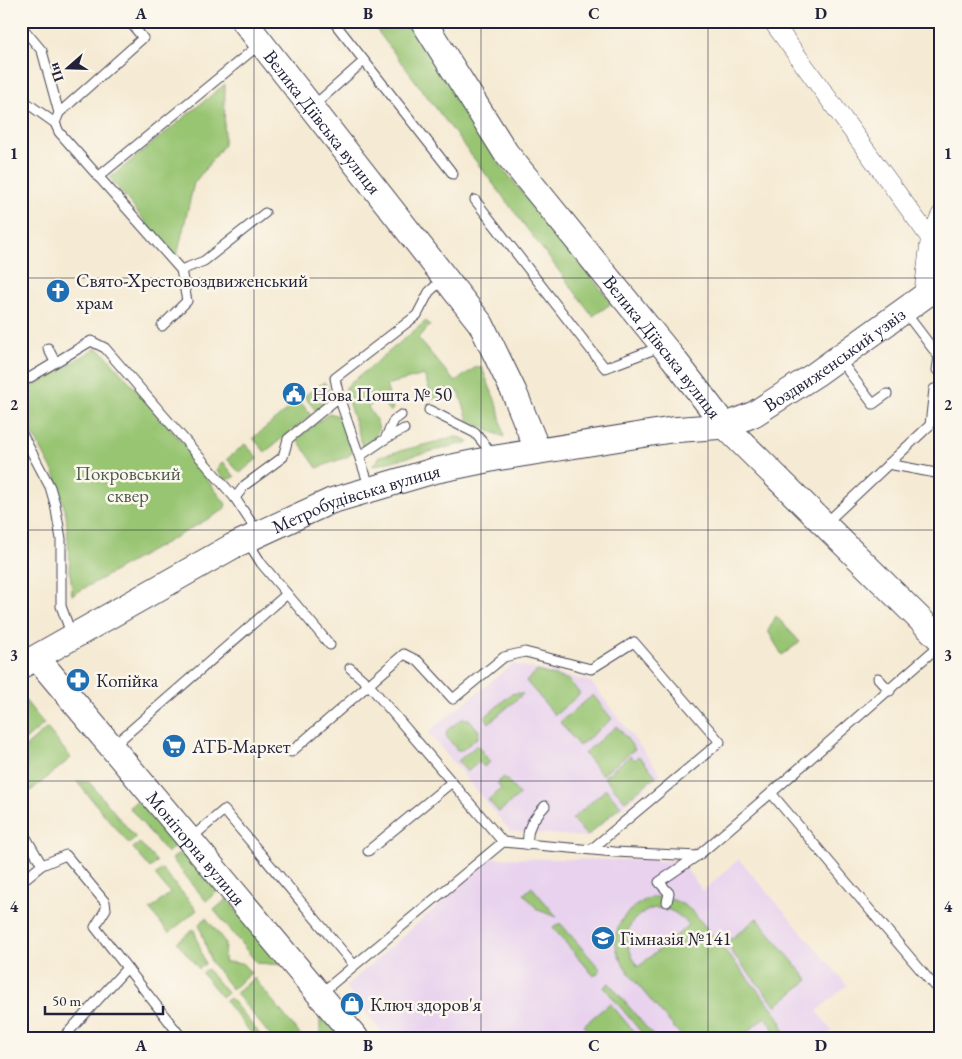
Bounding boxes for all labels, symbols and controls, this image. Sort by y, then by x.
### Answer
text: A [134,3,147,24]
text: B [363,3,373,24]
text: C [588,3,600,24]
text: D [815,3,827,24]
north arrow [42,42,92,92]
street label: Велика Діївська вулиця [259,44,388,200]
text: Пн [44,60,68,85]
text: 1 [10,143,18,164]
text: 1 [944,143,952,164]
place label: Свято-Хрестовоздвиженський храм [76,268,308,315]
street label: Велика Діївська вулиця [598,270,728,424]
church icon: Свято-Хрестовоздвиженський храм [45,278,71,304]
street label: Воздвиженський узвіз [758,301,910,417]
public building icon: Нова Пошта № 50 [281,381,307,407]
place label: Нова Пошта № 50 [312,382,452,407]
text: 2 [10,394,19,415]
text: 2 [944,394,953,415]
street label: Метробудівська вулиця [268,457,443,539]
park label: Покровський сквер [75,461,181,508]
text: 3 [10,645,18,666]
text: 3 [944,645,952,666]
pharmacy icon: Копійка [65,667,91,693]
place label: Копійка [96,668,159,693]
supermarket icon: АТБ-Маркет [161,733,187,759]
place label: АТБ-Маркет [191,734,291,759]
street label: Моніторна вулиця [141,785,252,911]
text: 4 [10,896,19,917]
text: 4 [944,896,953,917]
school or university icon: Гімназія №141 [590,925,616,951]
place label: Гімназія №141 [620,926,732,951]
scale bar [45,984,162,1016]
text: 50 m [52,991,81,1010]
shop icon: Ключ здоров'я [339,991,365,1017]
place label: Ключ здоров'я [370,992,482,1017]
text: A [134,1035,147,1056]
text: B [363,1035,373,1056]
text: C [588,1035,600,1056]
text: D [815,1035,827,1056]

